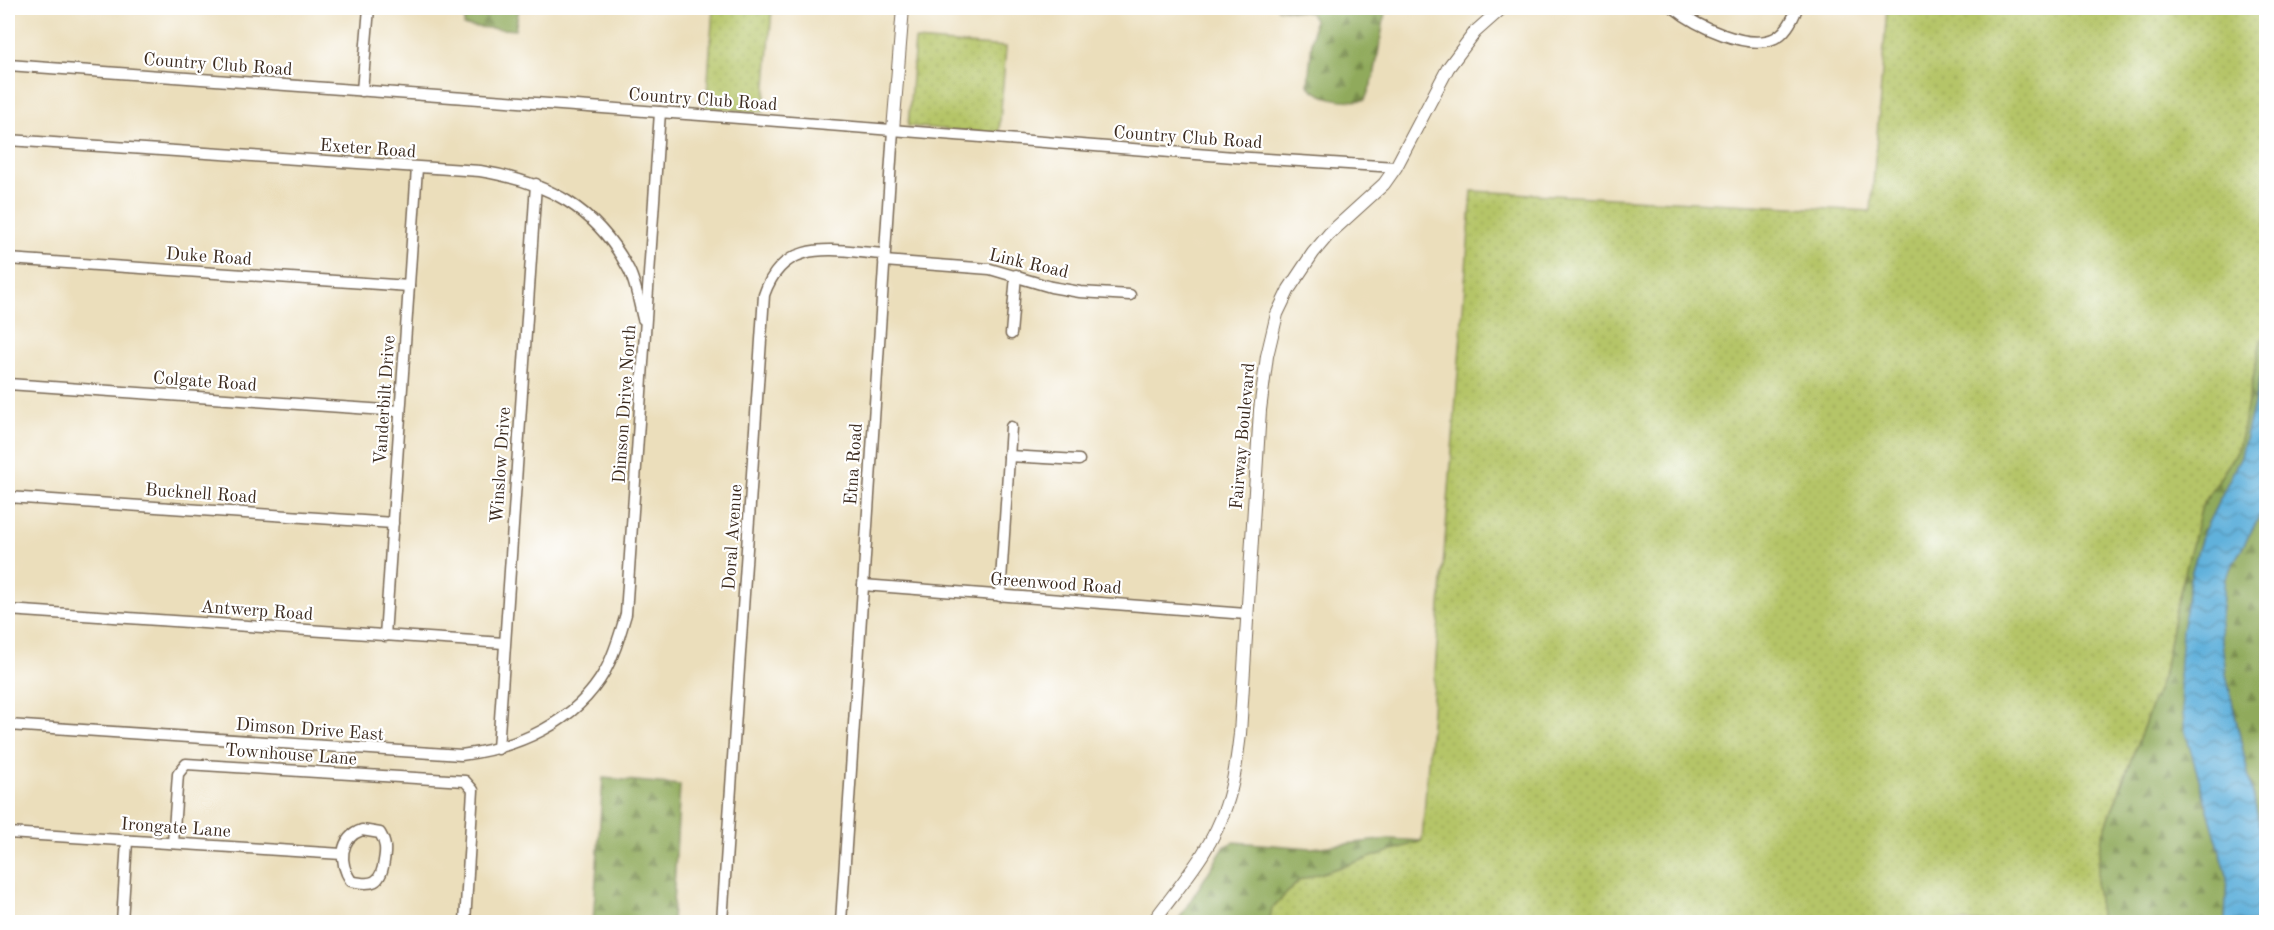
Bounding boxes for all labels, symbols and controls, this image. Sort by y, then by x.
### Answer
street label: Country Club Road [143,51,293,79]
street label: Country Club Road [628,86,778,114]
street label: Country Club Road [1113,124,1263,152]
street label: Exeter Road [319,137,417,161]
street label: Duke Road [165,245,253,269]
street label: Link Road [987,246,1070,282]
street label: Dimson Drive North [610,324,640,484]
street label: Vanderbilt Drive [371,335,398,465]
street label: Fairway Boulevard [1228,362,1258,510]
street label: Colgate Road [152,369,258,395]
street label: Winslow Drive [488,406,514,524]
street label: Etna Road [842,422,866,506]
street label: Bucknell Road [144,481,257,507]
street label: Doral Avenue [720,483,746,591]
street label: Greenwood Road [989,570,1122,598]
street label: Antwerp Road [200,598,314,624]
street label: Dimson Drive East [235,716,385,744]
street label: Townhouse Lane [224,741,358,769]
street label: Irongate Lane [120,815,232,841]

